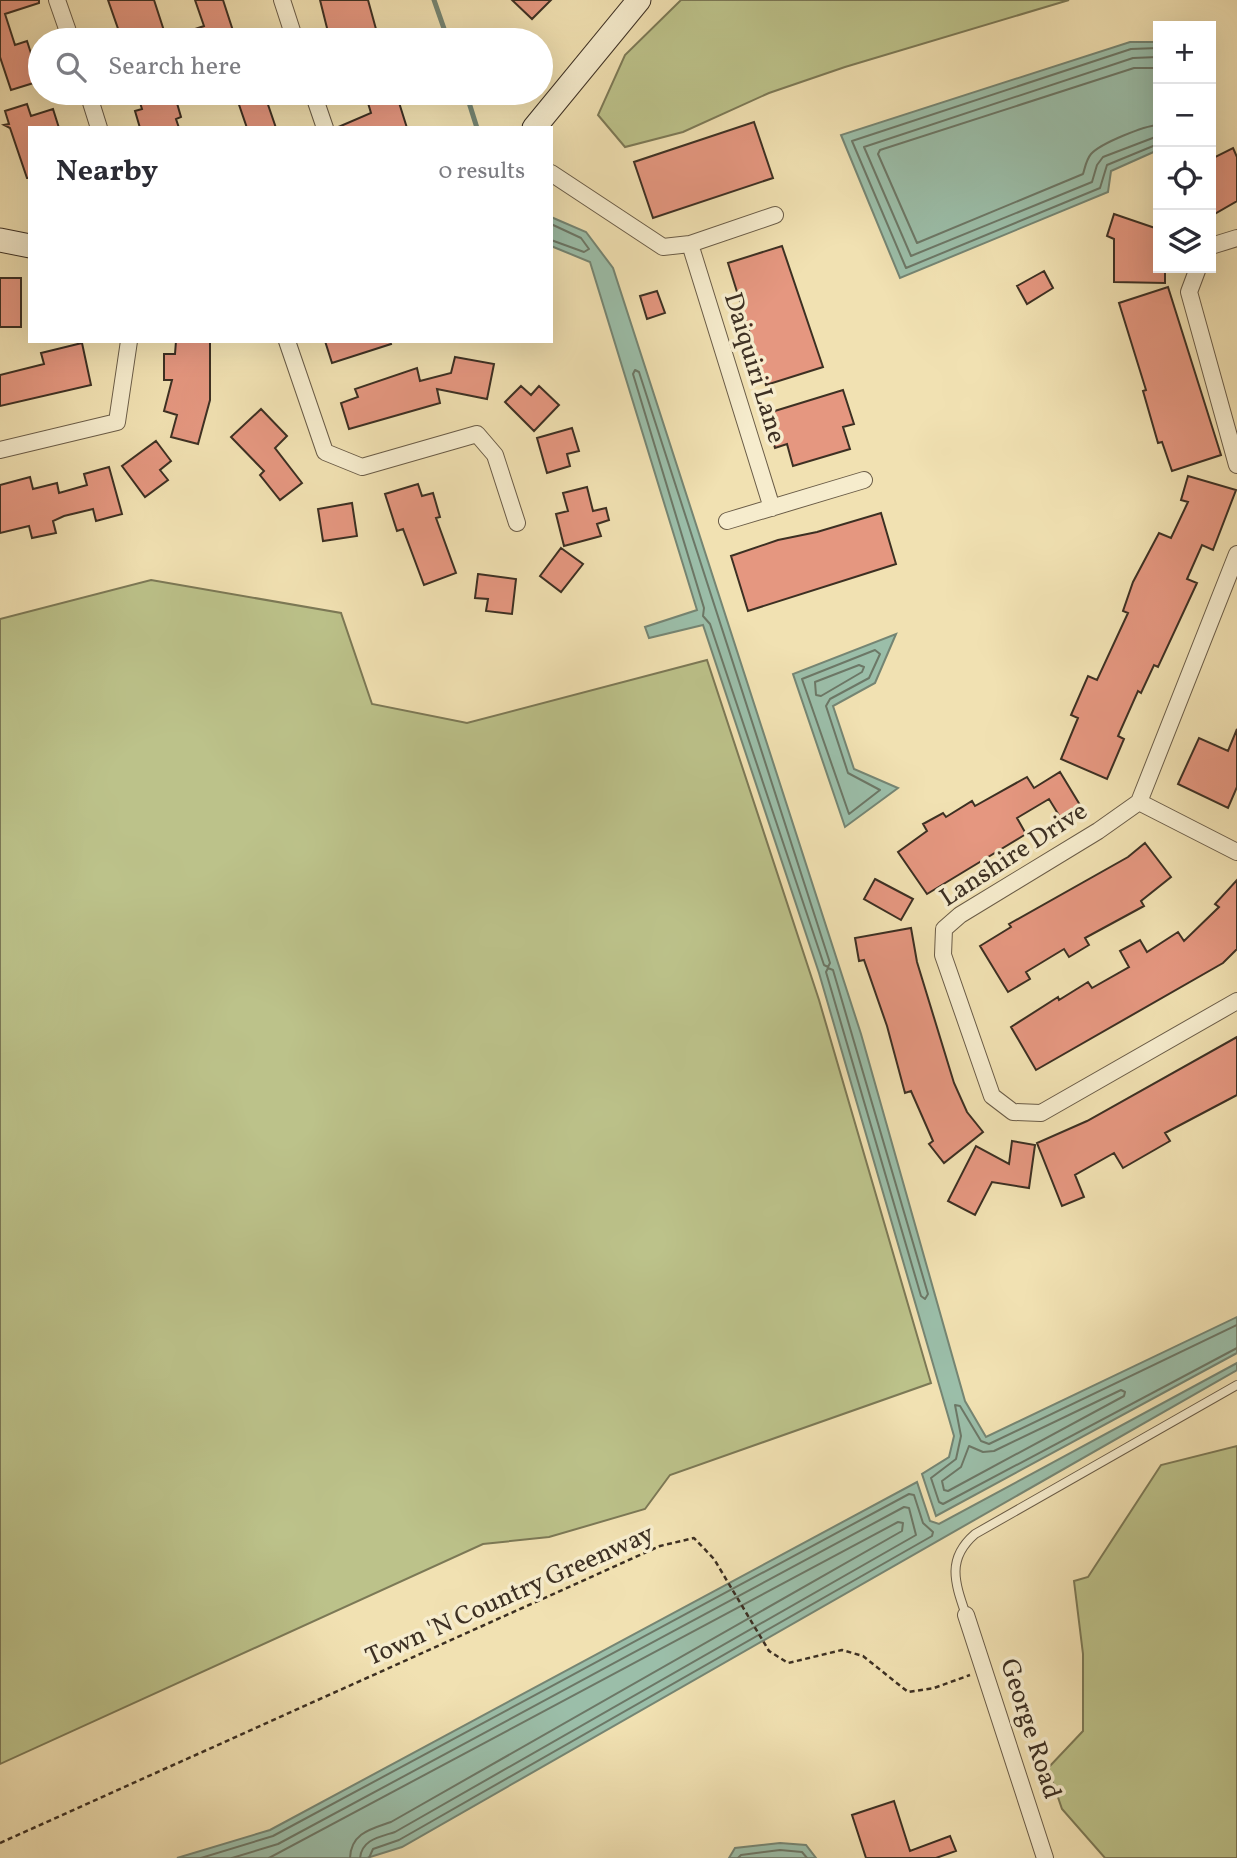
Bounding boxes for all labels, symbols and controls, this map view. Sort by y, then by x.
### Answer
map controls [1153,21,1216,273]
button: + [1153,21,1216,84]
search box [28,28,553,105]
icon: search [52,48,90,86]
text: Search here [108,49,241,85]
button: − [1153,84,1216,147]
button: locate [1153,147,1216,210]
text: Nearby [56,151,158,193]
text: 0 results [438,156,525,188]
button: layers [1153,210,1216,273]
street label: Daiquiri Lane [714,288,794,448]
street label: Lanshire Drive [933,794,1095,916]
street label: Town 'N Country Greenway [360,1516,660,1676]
street label: George Road [990,1654,1070,1804]

